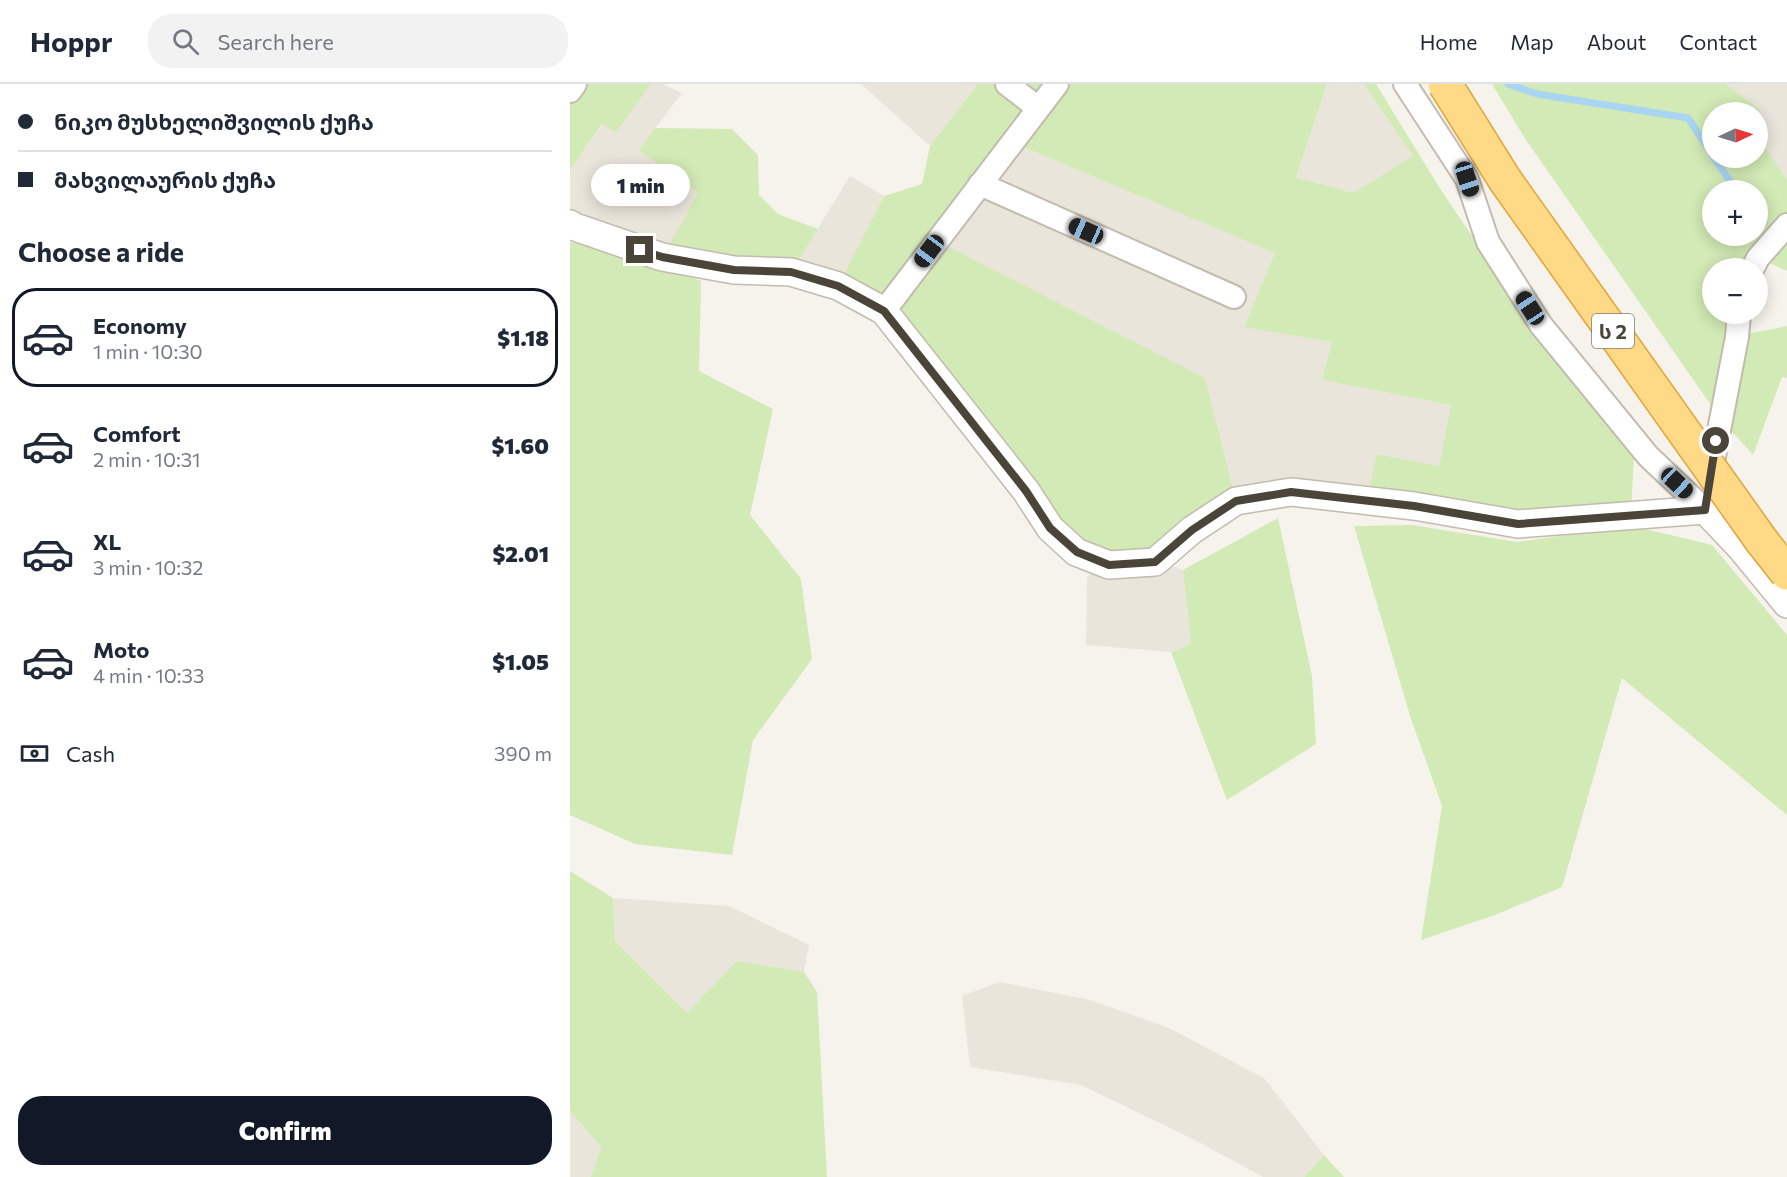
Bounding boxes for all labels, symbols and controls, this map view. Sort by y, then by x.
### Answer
search box [148,14,568,68]
text: Hoppr [30,24,112,58]
icon: search [169,25,202,58]
text: Search here [217,28,334,55]
text: Home [1420,29,1477,54]
text: Map [1510,29,1554,54]
text: About [1587,29,1646,54]
text: Contact [1679,29,1757,54]
north arrow [1702,102,1768,168]
map controls [1702,102,1768,324]
text: ნიკო მუსხელიშვილის ქუჩა [54,108,374,135]
car [1453,159,1481,199]
callout: 1 min [590,163,689,205]
text: მახვილაურის ქუჩა [54,166,276,193]
text: 1 min [616,173,665,197]
button: + [1702,180,1768,246]
car [1066,215,1106,247]
car [911,231,947,271]
text: Choose a ride [18,235,184,268]
route end [626,236,653,263]
button: − [1702,258,1768,324]
car [1513,288,1547,328]
icon: car [21,311,75,365]
text: Economy [93,312,187,339]
road number: ს 2 [1592,314,1634,348]
text: $1.18 [497,324,549,351]
text: 1 min · 10:30 [93,339,203,363]
icon: car [21,419,75,473]
text: Comfort [93,420,181,447]
route start [1702,427,1729,454]
text: $1.60 [492,432,549,459]
text: 2 min · 10:31 [93,447,201,471]
car [1658,464,1696,502]
icon: car [21,527,75,581]
text: XL [93,528,121,555]
text: $2.01 [493,540,549,567]
text: 3 min · 10:32 [93,555,203,579]
icon: car [21,635,75,689]
text: Moto [93,636,149,663]
text: $1.05 [492,648,549,675]
text: 4 min · 10:33 [93,663,204,687]
icon: cash [18,737,51,770]
text: Cash [66,740,115,767]
text: 390 m [494,741,552,765]
button: Confirm [18,1096,552,1165]

